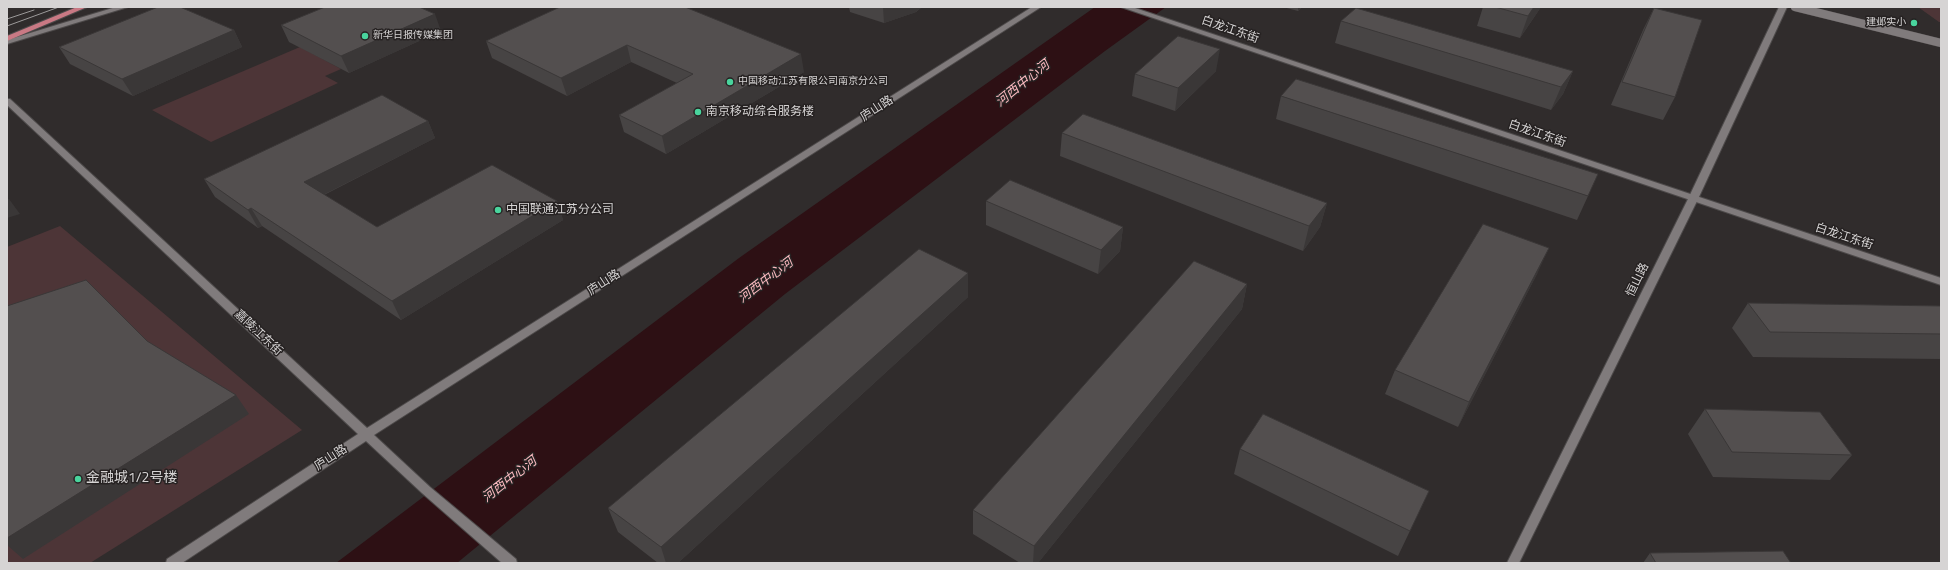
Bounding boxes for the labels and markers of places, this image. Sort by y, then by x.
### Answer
place label: 建邺实小 [1866,17,1906,29]
marker: 建邺实小 [1909,18,1919,28]
place label: 新华日报传媒集团 [373,30,453,42]
marker: 新华日报传媒集团 [360,31,370,41]
place label: 中国移动江苏有限公司南京分公司 [738,76,888,88]
marker: 中国移动江苏有限公司南京分公司 [725,77,735,87]
place label: 南京移动综合服务楼 [706,105,814,119]
marker: 南京移动综合服务楼 [693,107,703,117]
place label: 中国联通江苏分公司 [506,203,614,217]
marker: 中国联通江苏分公司 [493,205,503,215]
place label: 金融城1/2号楼 [86,471,177,487]
marker: 金融城1/2号楼 [73,474,83,484]

